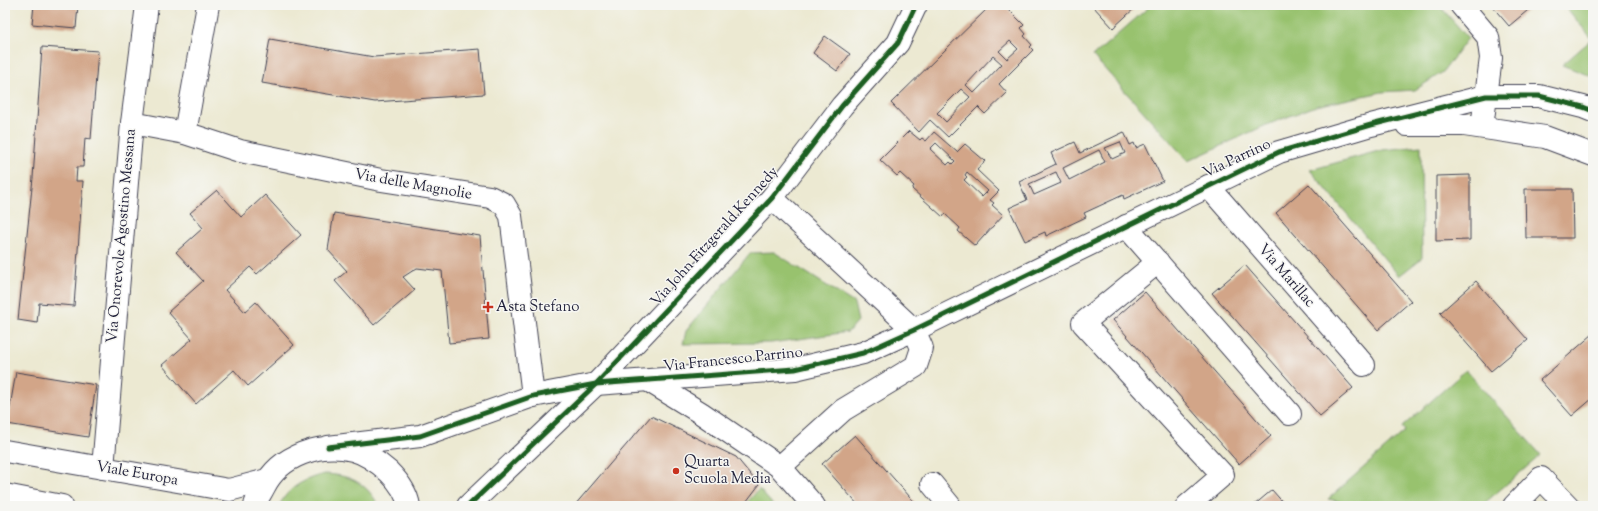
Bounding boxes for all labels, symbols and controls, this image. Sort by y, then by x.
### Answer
street label: Via Onorevole Agostino Messana [102,128,142,344]
street label: Via Parrino [1199,134,1275,184]
street label: Via John Fitzgerald Kennedy [646,162,784,312]
street label: Via delle Magnolie [352,164,474,206]
street label: Via Marillac [1253,240,1320,312]
place label: Asta Stefano [496,297,579,318]
marker: Asta Stefano [483,302,493,312]
street label: Via Francesco Parrino [662,342,804,378]
place label: Quarta Scuola Media [684,452,771,490]
street label: Viale Europa [94,456,180,492]
marker: Quarta Scuola Media [671,466,681,476]

